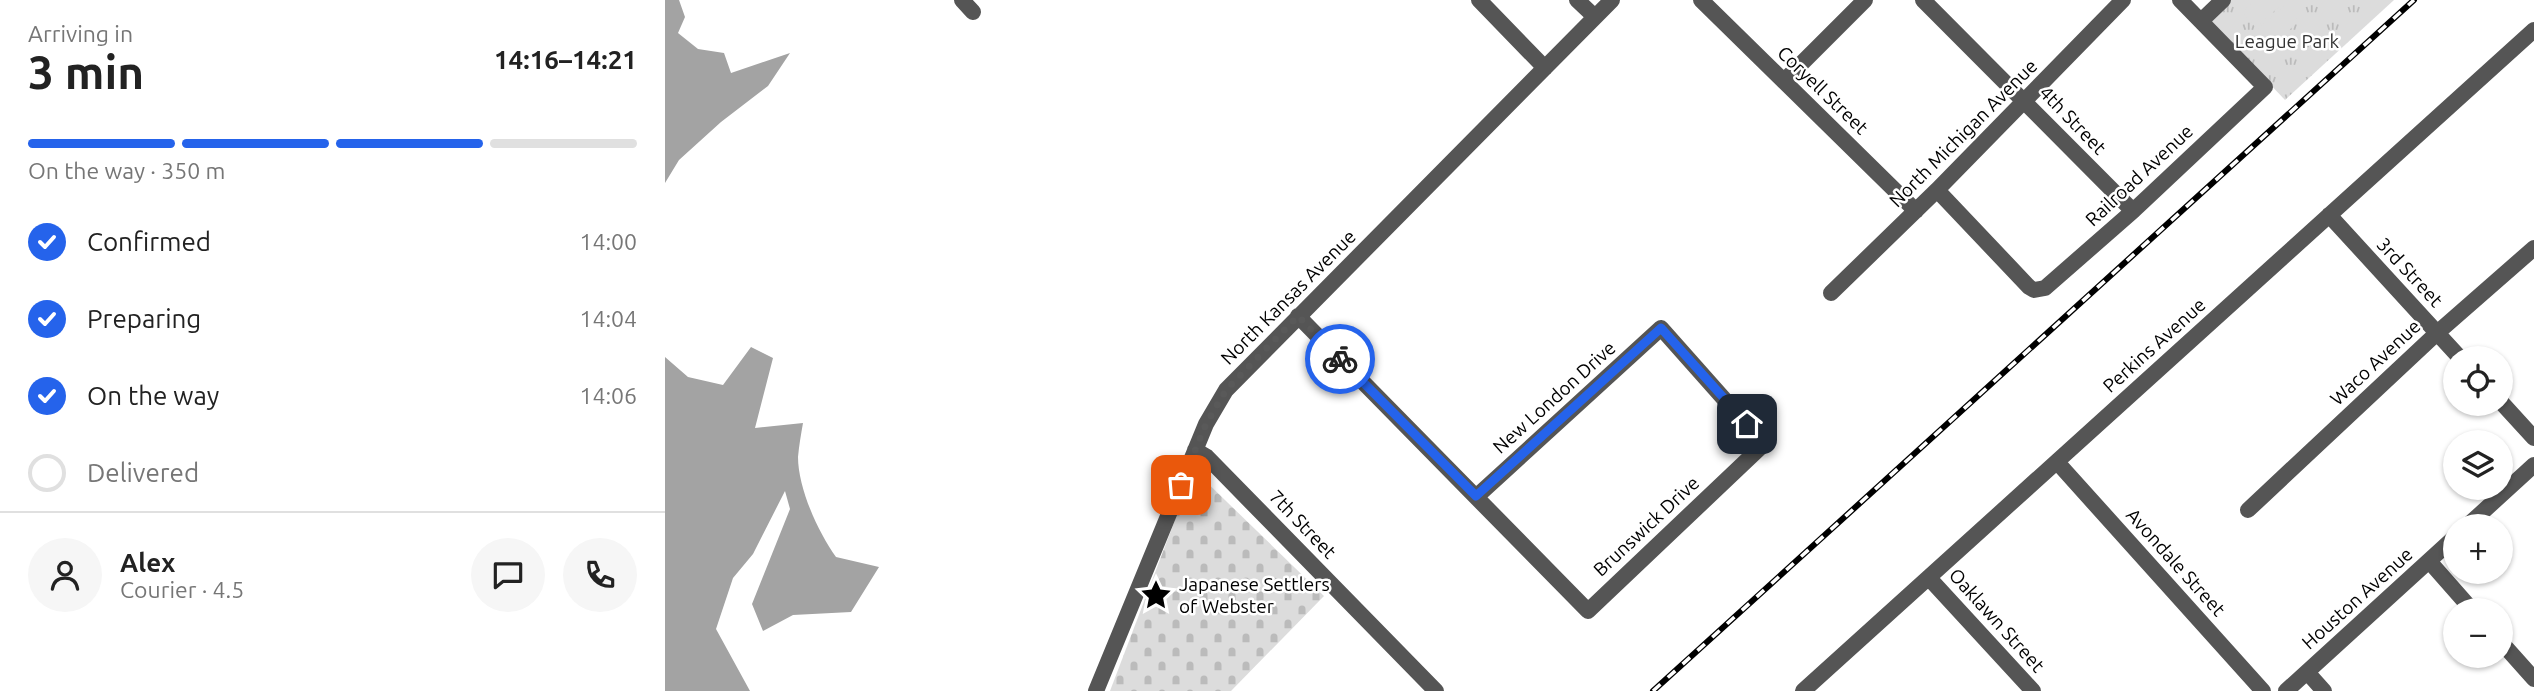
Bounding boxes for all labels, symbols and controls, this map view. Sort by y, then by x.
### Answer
text: Arriving in [28,21,133,46]
park label: League Park [2235,30,2340,52]
street label: Coryell Street [1773,41,1873,139]
text: 14:16–14:21 [494,45,637,74]
text: 3 min [28,46,144,98]
street label: North Michigan Avenue [1885,55,2041,211]
street label: 4th Street [2035,81,2111,159]
street label: Railroad Avenue [2081,120,2197,230]
text: On the way · 350 m [28,158,225,183]
icon: check [28,223,66,261]
street label: North Kansas Avenue [1216,225,1360,369]
text: Confirmed [87,227,211,256]
text: 14:00 [579,229,637,254]
street label: 3rd Street [2372,233,2448,311]
street label: Perkins Avenue [2098,293,2210,397]
icon: check [28,300,66,338]
text: Preparing [87,304,201,333]
text: 14:04 [579,306,637,331]
street label: Waco Avenue [2325,315,2425,409]
courier [1305,324,1375,394]
street label: New London Drive [1488,336,1620,458]
icon: bike [1321,340,1359,378]
map controls [2443,346,2513,668]
button: locate [2443,346,2513,416]
icon: check [28,377,66,415]
text: On the way [87,381,219,410]
text: 14:06 [579,383,637,408]
pin [1717,394,1777,454]
icon: home [1728,405,1766,443]
button: layers [2443,430,2513,500]
pin [1151,455,1211,515]
text: Delivered [87,458,199,487]
icon: bag [1162,466,1200,504]
street label: Brunswick Drive [1589,471,1703,581]
street label: 7th Street [1265,485,1341,563]
street label: Avondale Street [2122,504,2230,621]
button: + [2443,514,2513,584]
button: person [28,538,102,612]
button: chat [471,538,545,612]
button: phone [563,538,637,612]
street label: Houston Avenue [2297,543,2417,653]
text: Alex [120,548,175,577]
street label: Oaklawn Street [1945,564,2050,677]
place label: Japanese Settlers of Webster [1179,573,1330,617]
text: Courier · 4.5 [120,577,244,602]
place icon: Japanese Settlers of Webster [1139,578,1173,612]
button: − [2443,598,2513,668]

